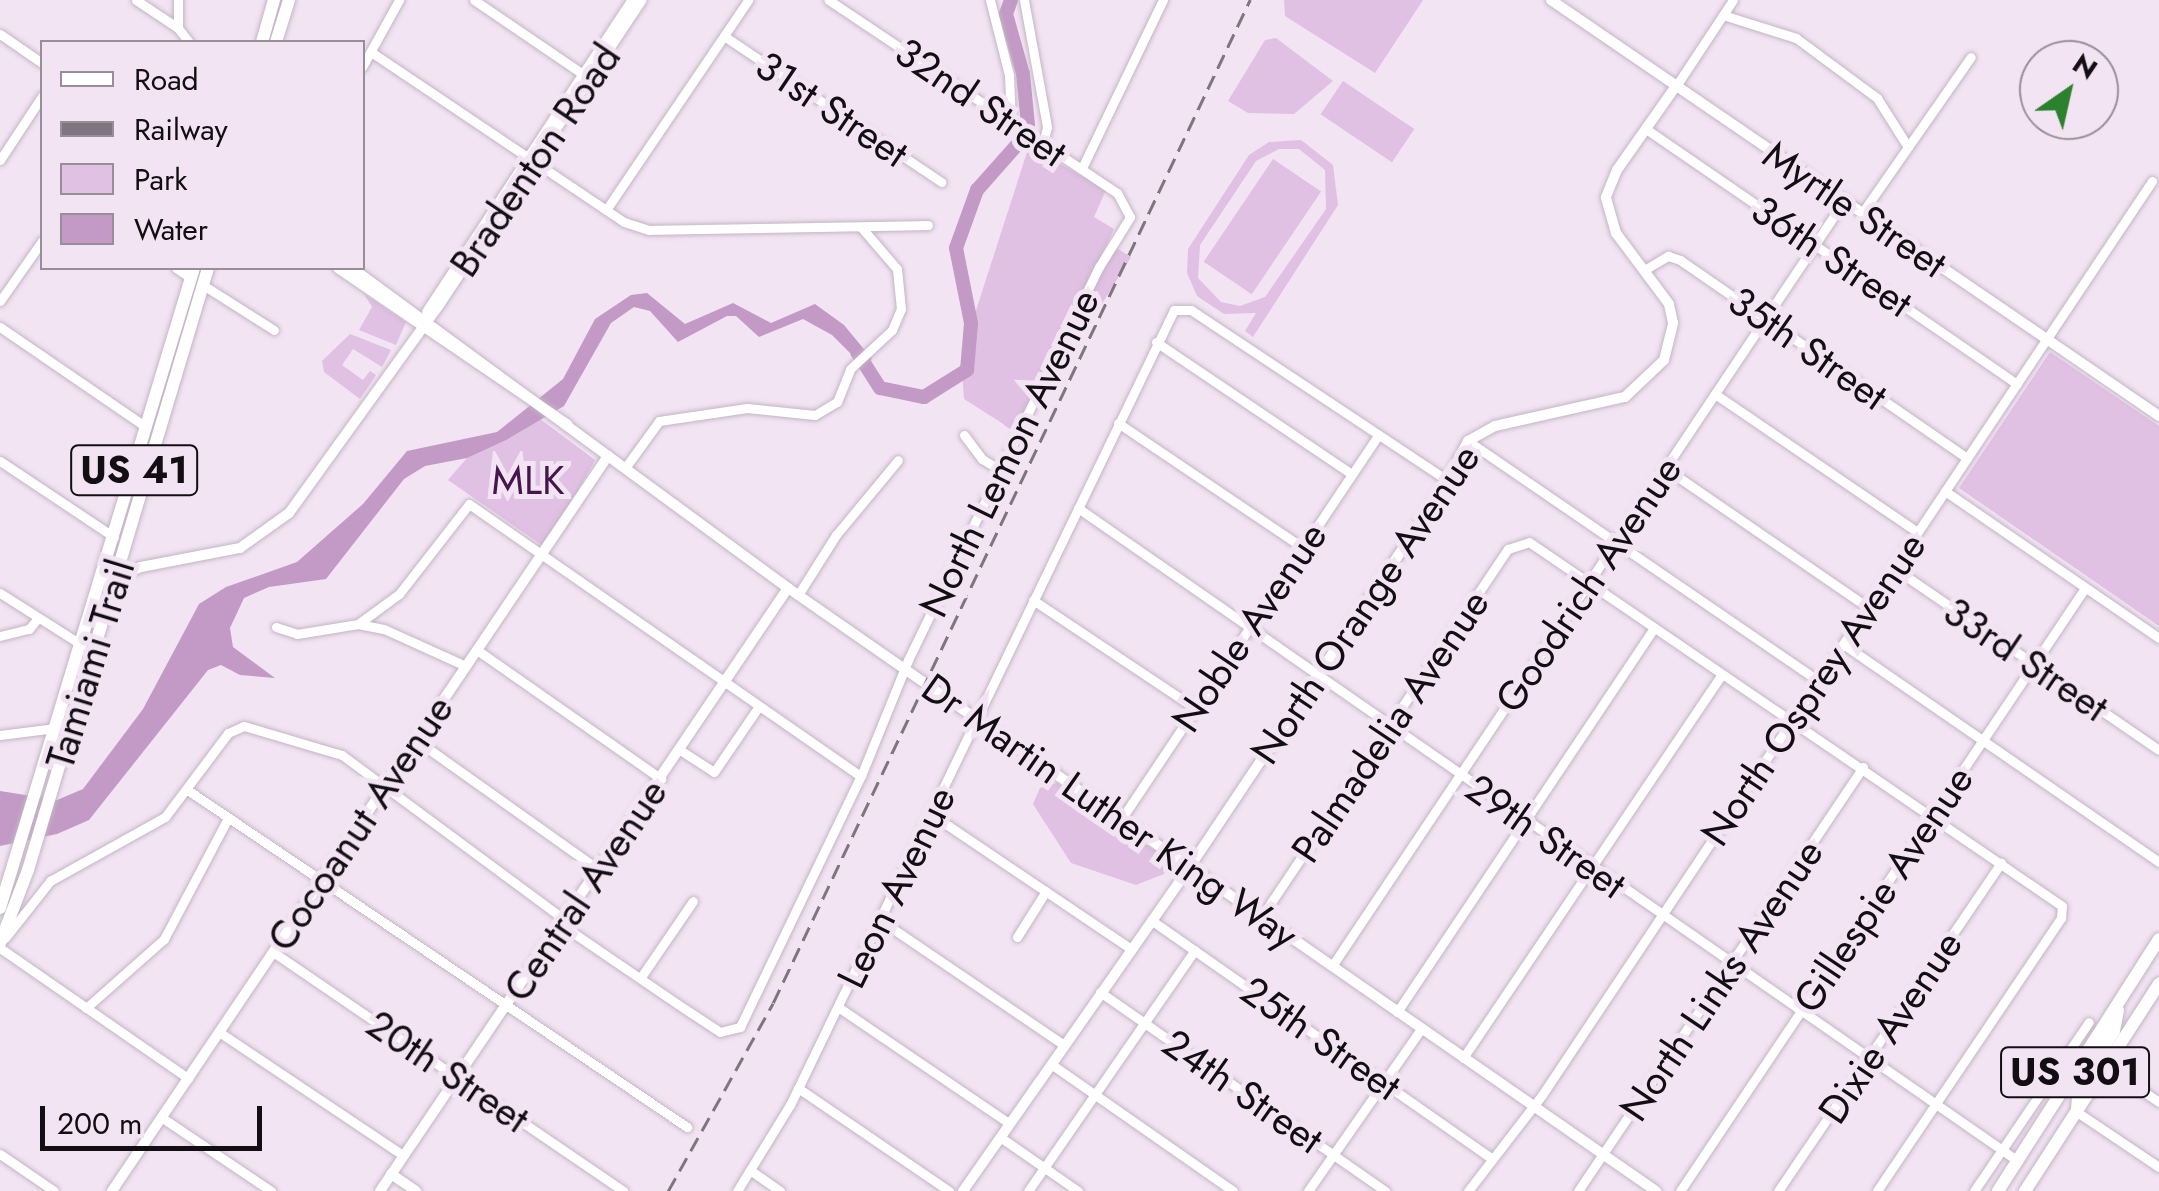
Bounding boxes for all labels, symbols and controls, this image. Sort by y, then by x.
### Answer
street label: 32nd Street [886,27,1076,177]
street label: Bradenton Road [440,34,630,286]
legend [40,40,365,270]
north arrow [2019,40,2119,140]
street label: 31st Street [747,41,917,177]
text: N [2064,43,2106,90]
text: Road [134,58,199,101]
text: Railway [134,108,228,151]
street label: Myrtle Street [1754,130,1956,288]
text: Park [134,158,187,201]
street label: 36th Street [1743,185,1921,327]
text: Water [134,208,208,251]
street label: 35th Street [1720,276,1896,420]
street label: North Lemon Avenue [909,281,1109,625]
street label: North Orange Avenue [1240,435,1490,773]
road number: US 41 [69,437,199,503]
street label: Goodrich Avenue [1485,447,1691,721]
park label: MLK [492,456,564,504]
street label: Noble Avenue [1161,513,1337,741]
street label: North Osprey Avenue [1690,523,1936,855]
street label: Tamiami Trail [35,554,145,774]
street label: Palmadelia Avenue [1281,581,1499,871]
street label: 33rd Street [1935,587,2117,731]
street label: Dr Martin Luther King Way [913,663,1307,959]
street label: Cocoanut Avenue [257,686,463,960]
street label: Gillespie Avenue [1783,757,1983,1021]
street label: 29th Street [1457,764,1635,908]
street label: Central Avenue [493,770,677,1010]
street label: Leon Avenue [827,778,965,996]
street label: North Links Avenue [1609,830,1833,1130]
street label: Dixie Avenue [1808,922,1972,1132]
street label: 25th Street [1232,966,1410,1110]
street label: 20th Street [358,999,538,1143]
street label: 24th Street [1154,1019,1332,1163]
road number: US 301 [2000,1039,2150,1105]
scale bar [45,1086,268,1148]
text: 200 m [57,1102,142,1145]

